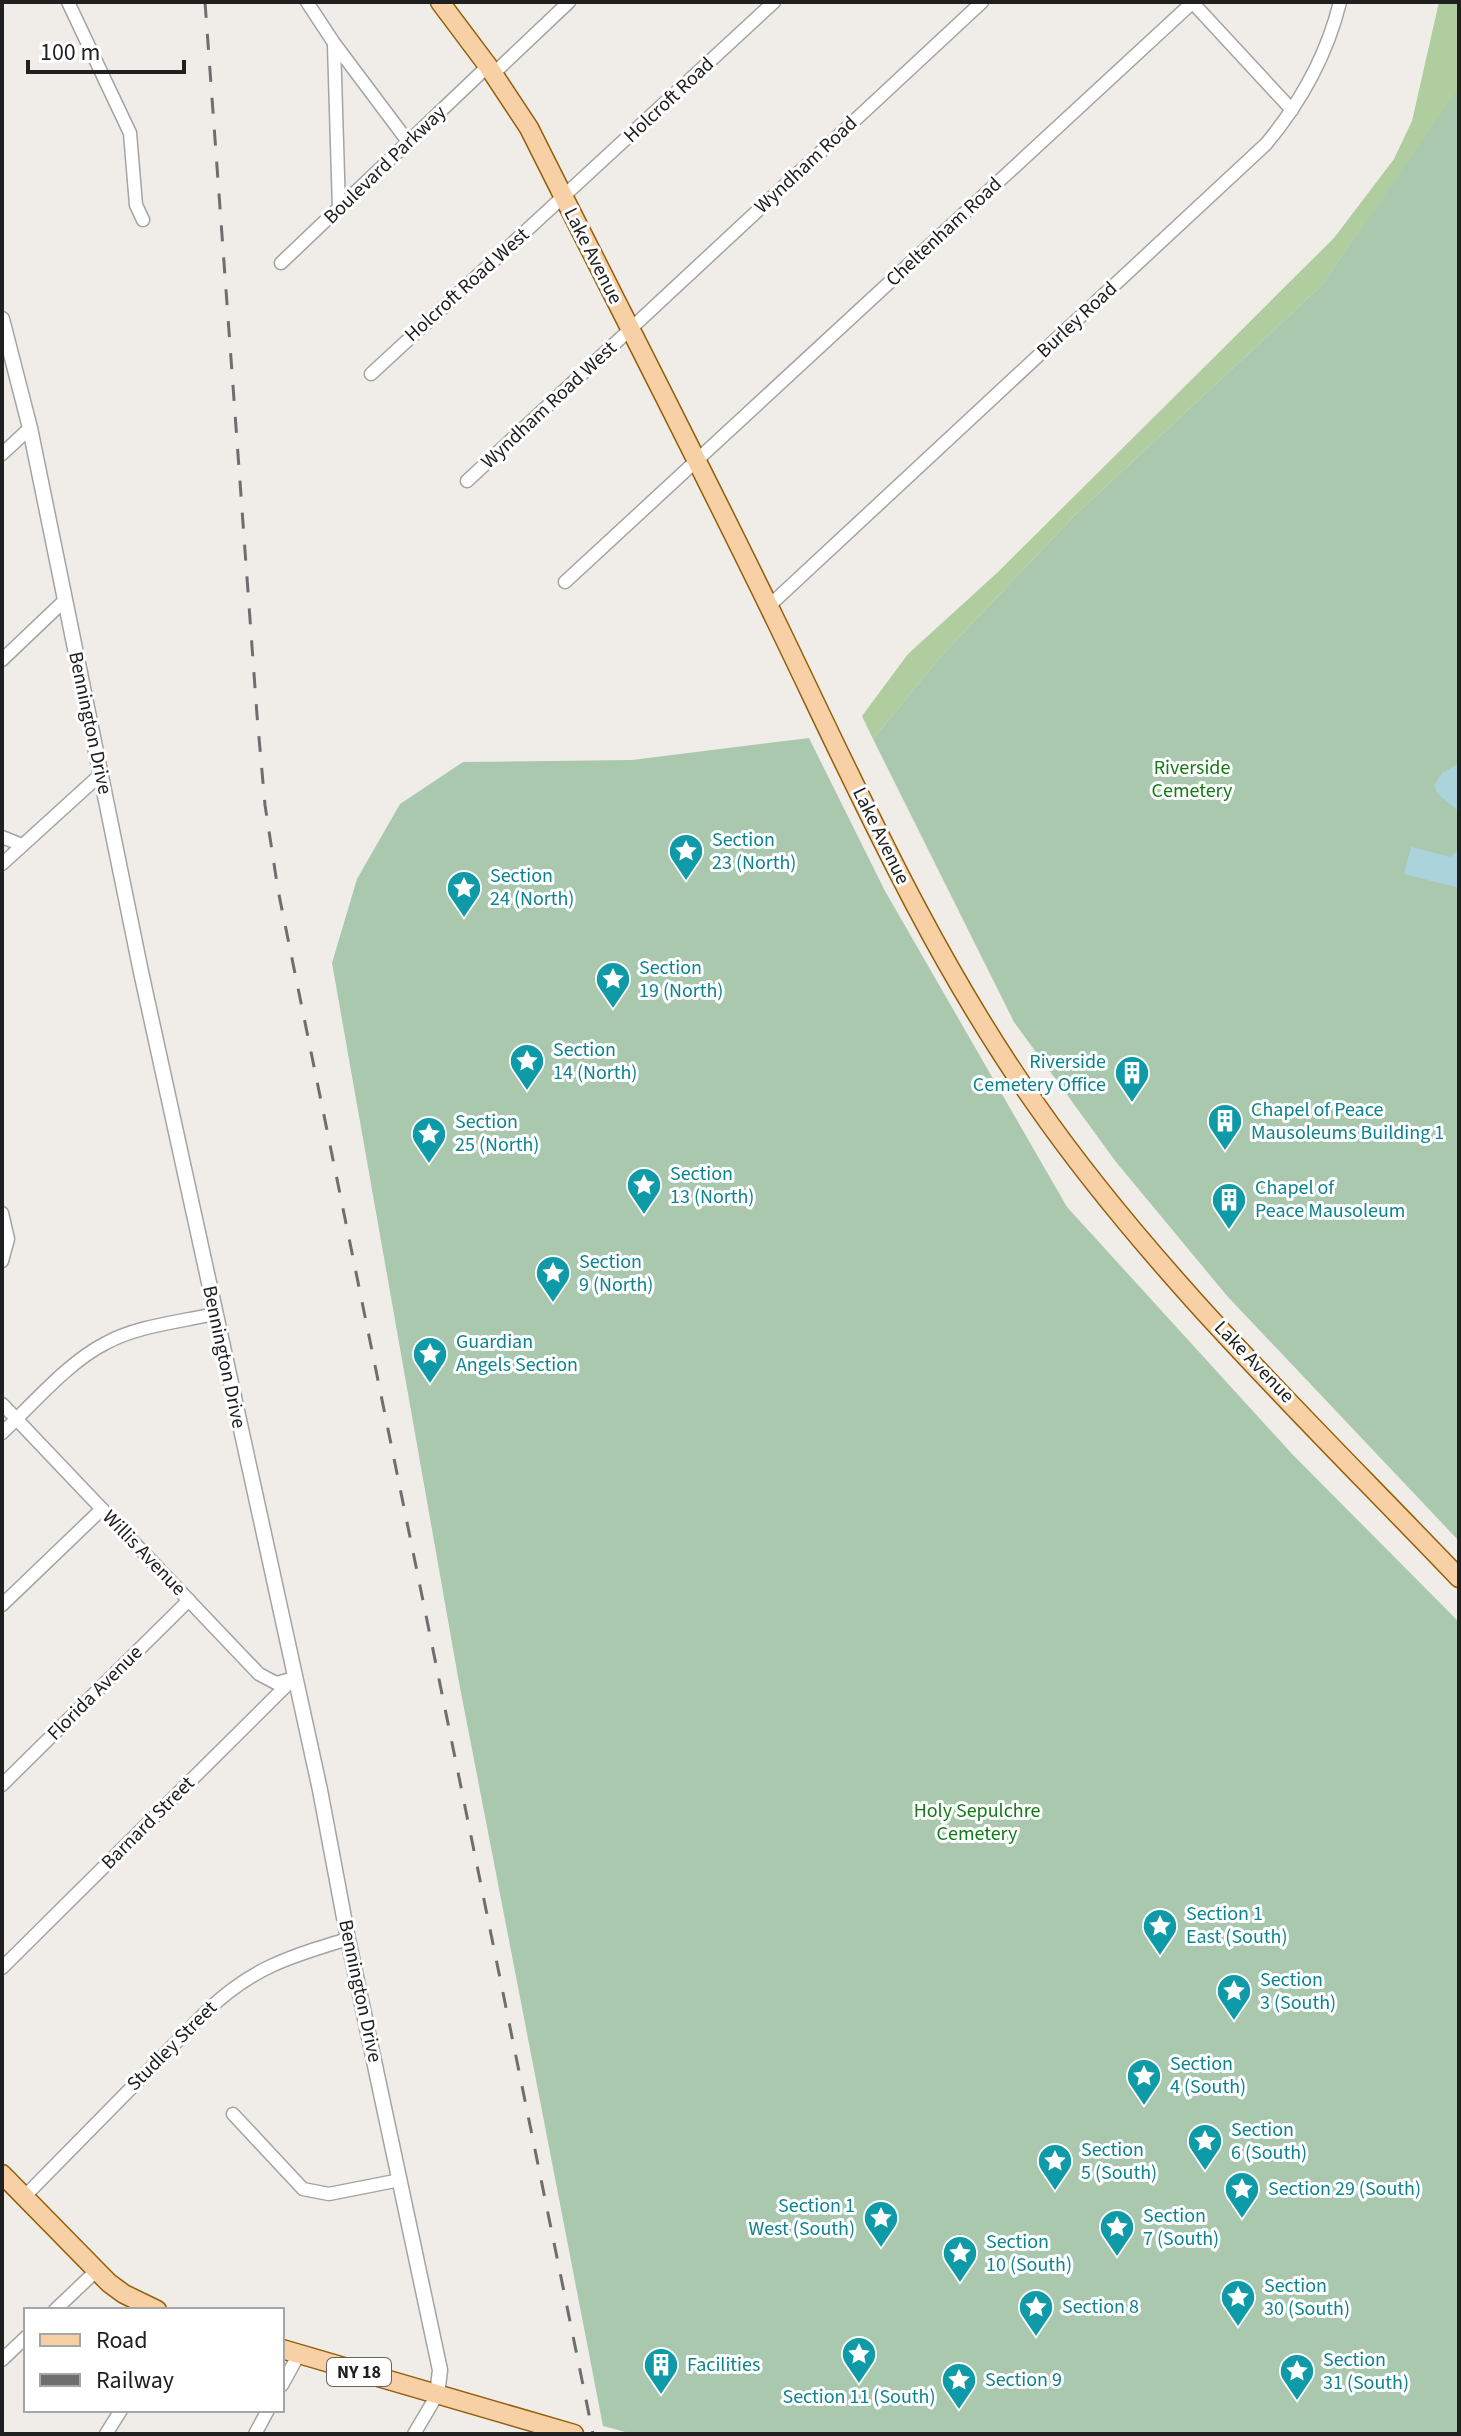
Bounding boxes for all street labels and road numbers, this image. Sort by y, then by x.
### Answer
street label: Holcroft Road [618,51,720,149]
street label: Boulevard Parkway [318,99,453,231]
street label: Wyndham Road [748,110,864,220]
street label: Cheltenham Road [880,171,1008,293]
street label: Lake Avenue [557,203,629,309]
street label: Holcroft Road West [399,221,536,349]
street label: Burley Road [1031,275,1123,365]
street label: Wyndham Road West [475,335,623,475]
street label: Bennington Drive [61,649,119,797]
street label: Lake Avenue [845,783,917,889]
street label: Bennington Drive [195,1283,253,1431]
street label: Lake Avenue [1207,1315,1301,1410]
street label: Willis Avenue [96,1504,192,1602]
street label: Florida Avenue [41,1639,149,1747]
street label: Barnard Street [95,1770,201,1876]
street label: Bennington Drive [331,1917,389,2065]
street label: Studley Street [121,1994,224,2097]
road number: NY 18 [327,2358,391,2386]

